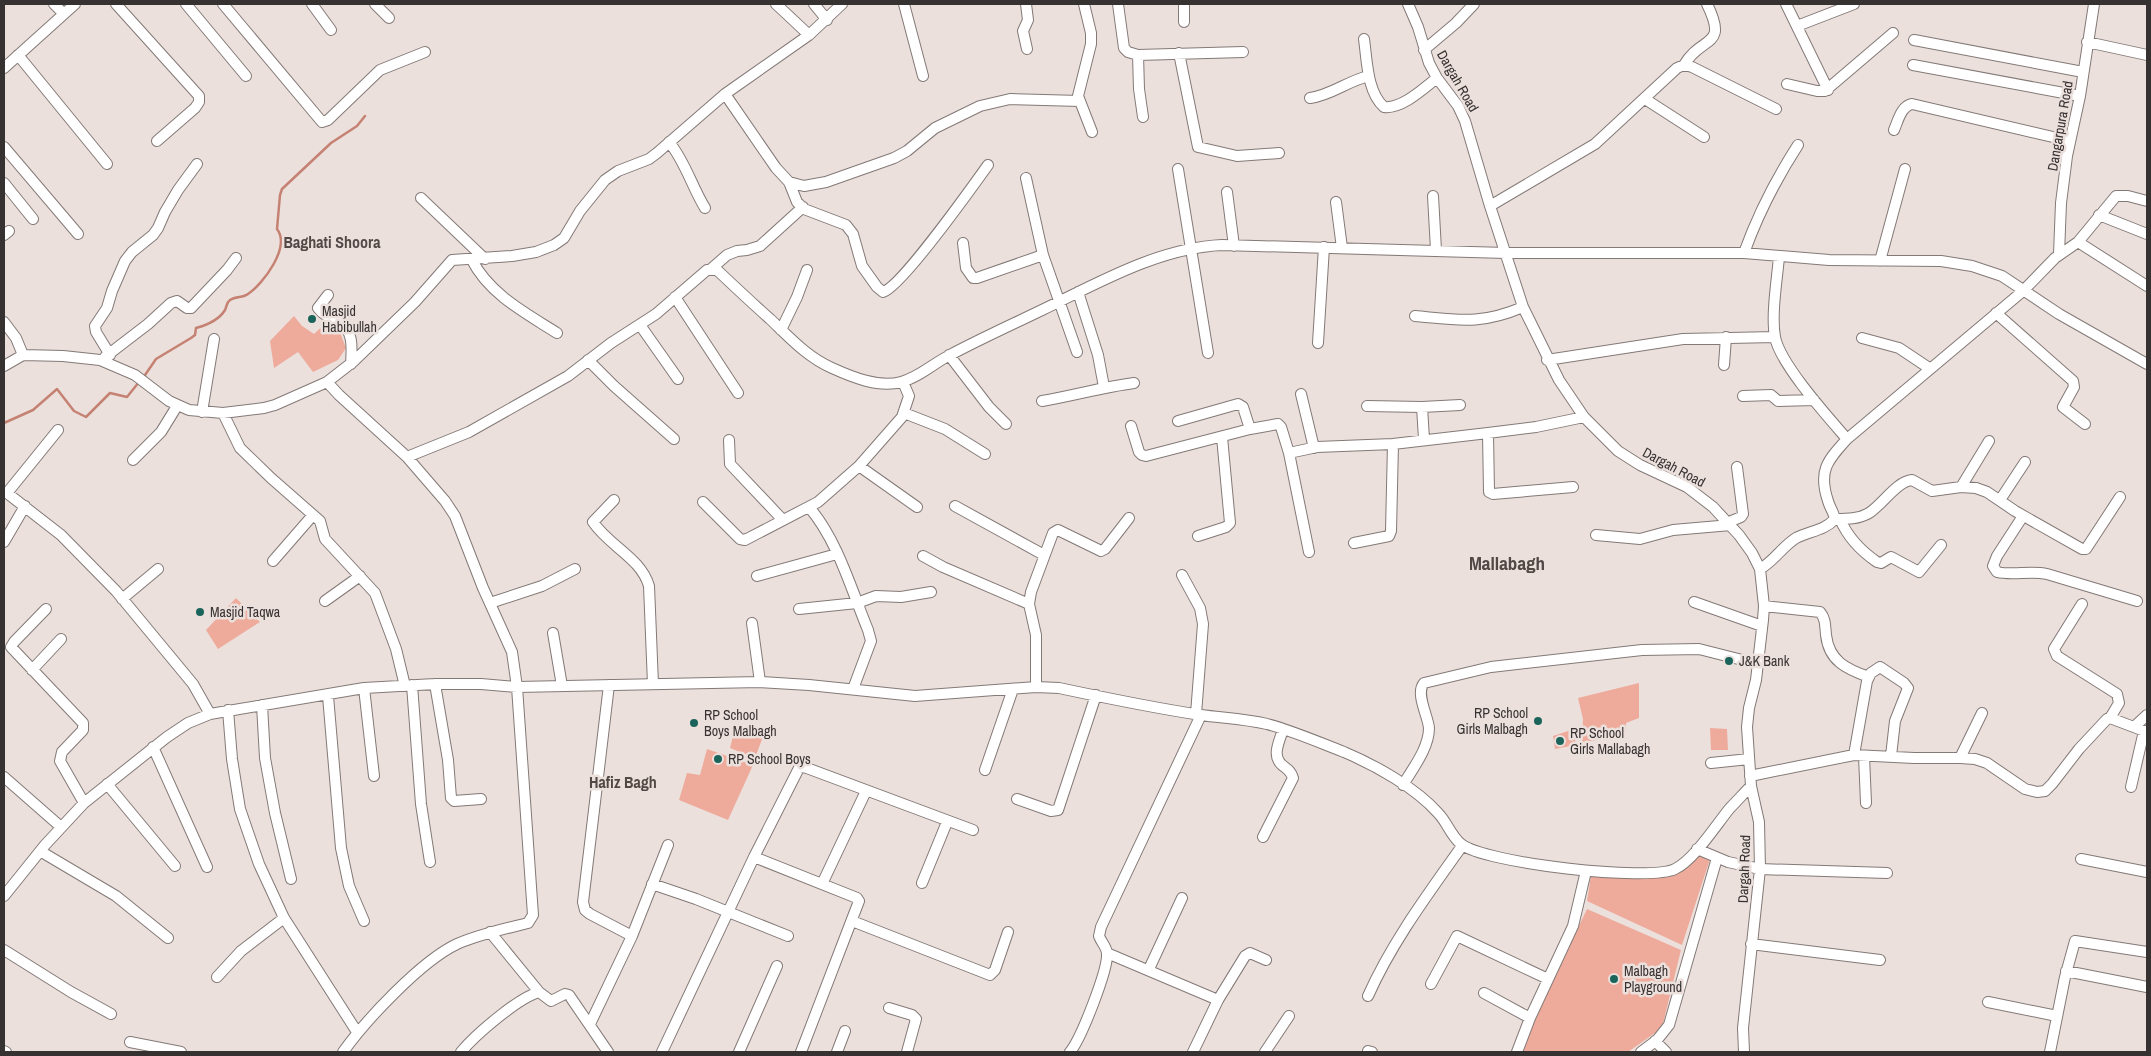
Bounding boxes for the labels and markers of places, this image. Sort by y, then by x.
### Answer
place label: Masjid Habibullah [322,302,377,336]
marker: Masjid Habibullah [306,313,318,325]
place label: Masjid Taqwa [210,603,281,621]
marker: Masjid Taqwa [194,606,206,618]
place label: J&K Bank [1739,652,1790,670]
marker: J&K Bank [1723,655,1735,667]
place label: RP School Girls Malbagh [1457,704,1528,738]
place label: RP School Boys Malbagh [704,706,777,740]
marker: RP School Girls Malbagh [1532,715,1544,727]
marker: RP School Boys Malbagh [688,717,700,729]
place label: RP School Girls Mallabagh [1570,724,1650,758]
marker: RP School Girls Mallabagh [1554,735,1566,747]
place label: RP School Boys [728,750,811,768]
marker: RP School Boys [712,753,724,765]
place label: Malbagh Playground [1624,962,1682,996]
marker: Malbagh Playground [1608,973,1620,985]

